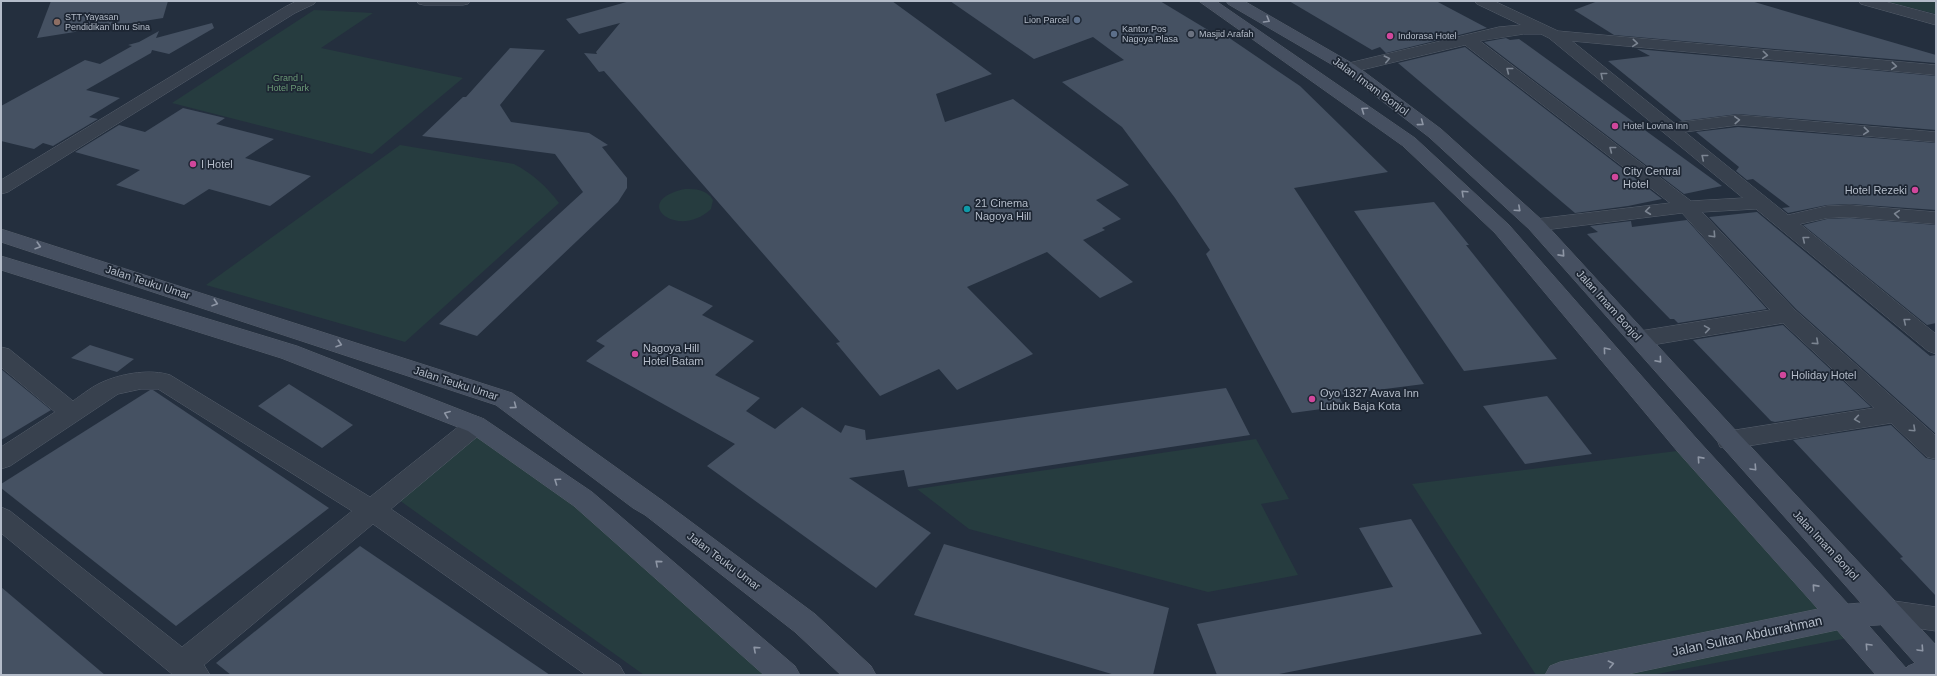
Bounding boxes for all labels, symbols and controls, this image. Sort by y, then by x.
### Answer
place label: STT Yayasan Pendidikan Ibnu Sina [65,12,150,32]
place label: Lion Parcel [1024,15,1069,25]
marker: Lion Parcel [1072,15,1082,25]
one-way arrow [1262,16,1270,23]
marker: STT Yayasan Pendidikan Ibnu Sina [52,17,62,27]
place label: Kantor Pos Nagoya Plasa [1122,24,1178,44]
marker: Kantor Pos Nagoya Plasa [1109,29,1119,39]
marker: Masjid Arafah [1186,29,1196,39]
place label: Masjid Arafah [1199,29,1254,39]
marker: Indorasa Hotel [1385,31,1395,41]
place label: Indorasa Hotel [1398,31,1457,41]
one-way arrow [1632,38,1638,47]
one-way arrow [1762,50,1768,59]
street label: Jalan Imam Bonjol [1331,55,1411,117]
one-way arrow [1383,55,1390,64]
one-way arrow [1891,62,1897,71]
one-way arrow [1506,67,1513,74]
one-way arrow [1601,72,1608,79]
park label: Grand I Hotel Park [267,73,310,93]
one-way arrow [1361,107,1368,115]
one-way arrow [1734,116,1740,125]
one-way arrow [1417,118,1424,125]
marker: Hotel Lovina Inn [1610,121,1620,131]
place label: Hotel Lovina Inn [1623,121,1688,131]
one-way arrow [1863,126,1869,135]
one-way arrow [1609,147,1616,154]
one-way arrow [1702,154,1709,161]
place label: I Hotel [201,158,233,170]
marker: I Hotel [188,159,198,169]
place label: City Central Hotel [1623,165,1680,190]
marker: City Central Hotel [1610,172,1620,182]
place label: Hotel Rezeki [1845,184,1907,196]
marker: Hotel Rezeki [1910,185,1920,195]
one-way arrow [1461,190,1469,198]
place label: 21 Cinema Nagoya Hill [975,197,1031,222]
marker: 21 Cinema Nagoya Hill [962,204,972,214]
one-way arrow [1514,204,1521,211]
one-way arrow [1645,207,1651,216]
one-way arrow [1894,209,1900,218]
one-way arrow [1709,231,1716,238]
one-way arrow [1803,237,1810,244]
one-way arrow [35,241,42,250]
one-way arrow [1557,249,1564,256]
street label: Jalan Teuku Umar [104,263,192,301]
street label: Jalan Imam Bonjol [1574,267,1644,343]
one-way arrow [212,299,219,307]
one-way arrow [1903,319,1910,326]
one-way arrow [1703,325,1710,333]
one-way arrow [1811,337,1819,344]
one-way arrow [335,339,342,348]
place label: Nagoya Hill Hotel Batam [643,342,704,367]
one-way arrow [1603,348,1610,355]
marker: Nagoya Hill Hotel Batam [630,349,640,359]
one-way arrow [1654,355,1661,363]
street label: Jalan Teuku Umar [412,364,500,402]
place label: Holiday Hotel [1791,369,1856,381]
marker: Holiday Hotel [1778,370,1788,380]
place label: Oyo 1327 Avava Inn Lubuk Baja Kota [1320,387,1419,412]
marker: Oyo 1327 Avava Inn Lubuk Baja Kota [1307,394,1317,404]
one-way arrow [509,401,516,408]
one-way arrow [444,410,451,418]
one-way arrow [1854,414,1860,423]
one-way arrow [1908,424,1915,431]
one-way arrow [1698,457,1705,464]
one-way arrow [1750,463,1757,471]
one-way arrow [555,479,562,486]
street label: Jalan Imam Bonjol [1791,508,1861,582]
street label: Jalan Teuku Umar [685,530,763,593]
one-way arrow [655,561,663,568]
one-way arrow [1812,585,1819,592]
street label: Jalan Sultan Abdurrahman [1671,613,1823,659]
one-way arrow [1866,643,1873,651]
one-way arrow [1916,644,1924,652]
one-way arrow [753,646,761,654]
one-way arrow [1608,661,1615,669]

